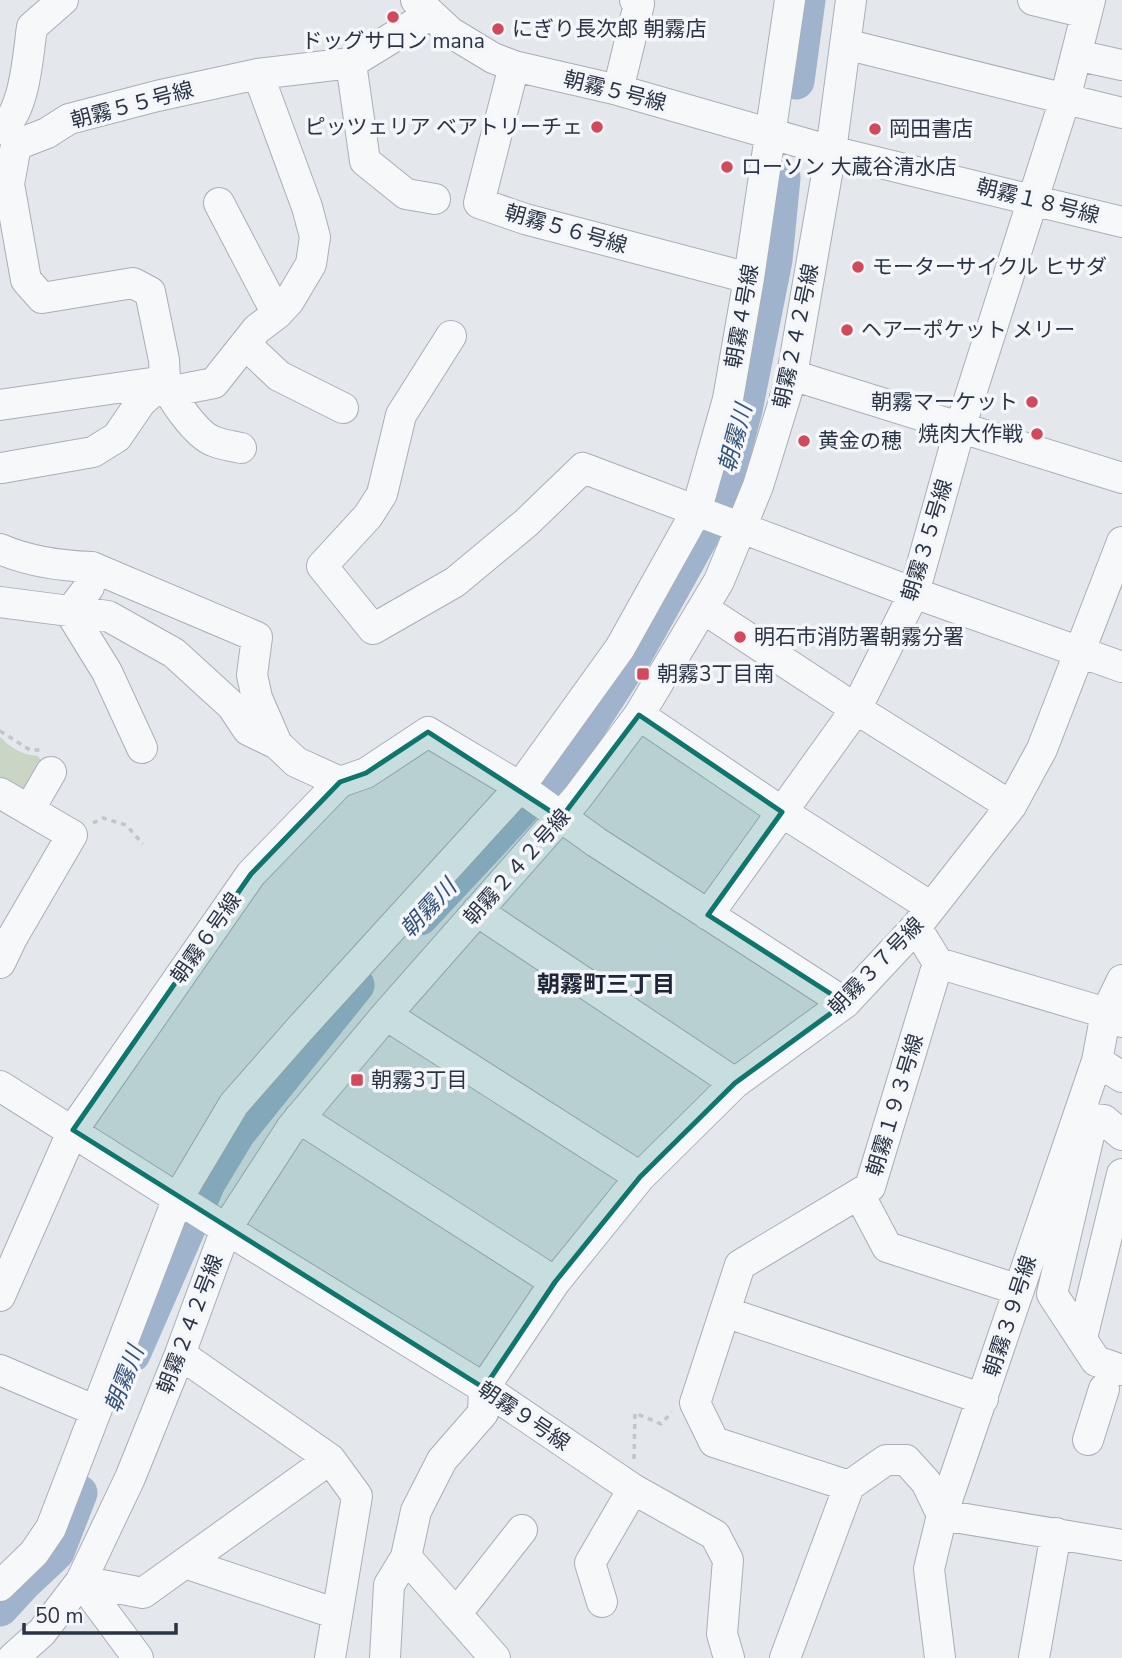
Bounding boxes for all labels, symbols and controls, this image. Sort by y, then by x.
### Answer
marker: ドッグサロン mana [385,9,401,25]
place label: にぎり長次郎 朝霧店 [512,15,706,43]
marker: にぎり長次郎 朝霧店 [490,21,506,37]
place label: ドッグサロン mana [301,27,485,55]
street label: 朝霧５号線 [561,65,669,117]
street label: 朝霧５５号線 [68,75,196,135]
place label: ピッツェリア ベアトリーチェ [305,113,583,141]
place label: 岡田書店 [889,115,973,143]
marker: ピッツェリア ベアトリーチェ [589,119,605,135]
marker: 岡田書店 [867,121,883,137]
place label: ローソン 大蔵谷清水店 [741,153,956,181]
marker: ローソン 大蔵谷清水店 [719,159,735,175]
street label: 朝霧１８号線 [973,172,1103,230]
street label: 朝霧５６号線 [502,198,630,260]
place label: モーターサイクル ヒサダ [872,253,1107,281]
marker: モーターサイクル ヒサダ [850,259,866,275]
street label: 朝霧２４２号線 [767,261,825,411]
street label: 朝霧４号線 [719,262,765,370]
place label: ヘアーポケット メリー [861,316,1075,344]
marker: ヘアーポケット メリー [839,322,855,338]
place label: 朝霧マーケット [871,388,1018,416]
marker: 朝霧マーケット [1024,394,1040,410]
water label: 朝霧川 [712,398,760,475]
place label: 焼肉大作戦 [918,420,1023,448]
marker: 焼肉大作戦 [1029,426,1045,442]
place label: 黄金の穂 [818,427,902,455]
marker: 黄金の穂 [796,433,812,449]
street label: 朝霧３５号線 [895,476,959,604]
place label: 明石市消防署朝霧分署 [754,623,964,651]
marker: 明石市消防署朝霧分署 [732,629,748,645]
place label: 朝霧3丁目南 [657,660,775,688]
marker: 朝霧3丁目南 [635,666,651,682]
street label: 朝霧２４２号線 [457,803,577,931]
water label: 朝霧川 [394,870,465,944]
street label: 朝霧６号線 [164,887,248,989]
street label: 朝霧３７号線 [822,911,930,1021]
district label: 朝霧町三丁目 [537,969,675,1000]
street label: 朝霧１９３号線 [860,1031,930,1179]
place label: 朝霧3丁目 [371,1066,468,1094]
marker: 朝霧3丁目 [349,1072,365,1088]
street label: 朝霧２４２号線 [151,1250,229,1398]
street label: 朝霧３９号線 [977,1252,1043,1380]
water label: 朝霧川 [98,1339,152,1417]
street label: 朝霧９号線 [473,1375,575,1457]
scale bar [24,1592,177,1636]
text: 50 m [35,1602,84,1630]

